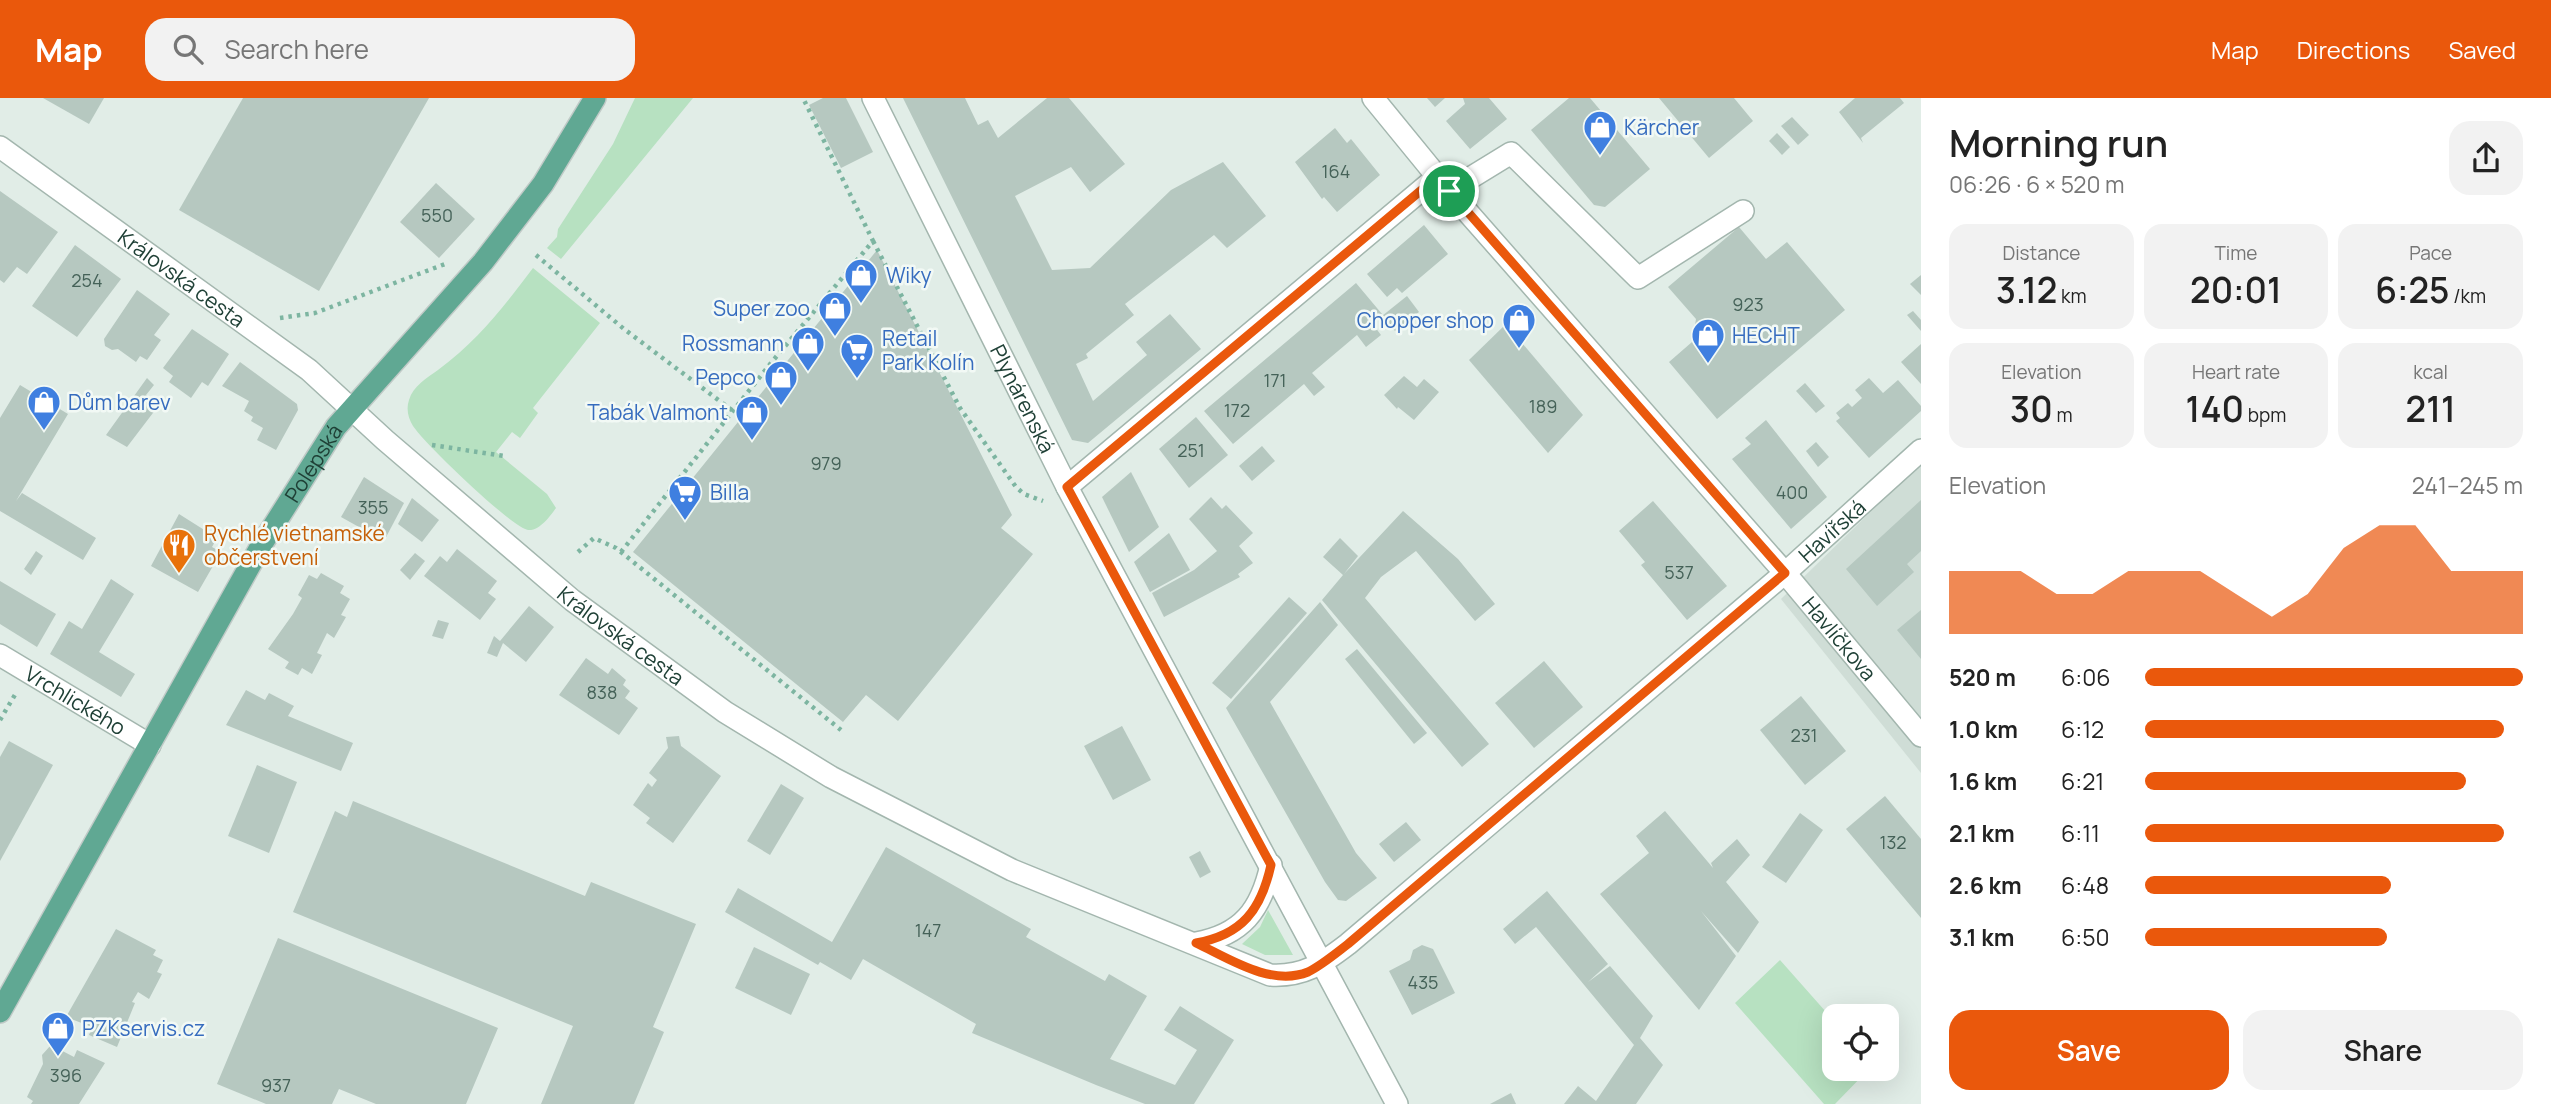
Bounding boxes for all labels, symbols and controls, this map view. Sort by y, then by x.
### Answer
search box [145,18,635,81]
text: Map [35,27,103,72]
icon: search [169,30,207,68]
text: Search here [225,31,369,67]
text: Map [2211,33,2259,66]
text: Directions [2297,33,2410,66]
text: Saved [2448,33,2516,66]
shop icon: Kärcher [1581,108,1619,157]
place label: Kärcher [1624,113,1700,141]
text: Morning run [1949,116,2168,168]
button: share [2449,121,2523,195]
house number: 164 [1322,159,1350,183]
pin [1419,161,1479,221]
text: 06:26 · 6 × 520 m [1949,168,2125,200]
icon: arrive [1430,172,1468,210]
house number: 550 [421,203,453,227]
street label: Královská cesta [112,223,251,333]
text: Distance [2002,240,2080,266]
text: Time [2215,240,2257,266]
text: Pace [2409,240,2452,266]
shop icon: Wiky [842,256,880,305]
place label: Wiky [886,261,932,289]
text: 3.12 [1996,266,2057,314]
text: 20:01 [2190,266,2282,314]
text: 6:25 [2375,266,2449,314]
house number: 254 [71,268,103,292]
text: km [2057,283,2087,309]
text: /km [2449,283,2486,309]
shop icon: Super zoo [816,289,854,338]
house number: 923 [1732,292,1764,316]
place label: Super zoo [713,294,810,322]
shop icon: Chopper shop [1500,301,1538,350]
place label: Chopper shop [1357,306,1494,334]
shop icon: HECHT [1689,316,1727,365]
place label: HECHT [1732,321,1800,349]
shop icon: Rossmann [789,324,827,373]
place label: Retail Park Kolín [882,324,974,376]
place label: Rossmann [682,329,784,357]
supermarket icon: Retail Park Kolín [838,331,876,380]
street label: Plynárenská [984,340,1062,458]
shop icon: Pepco [762,358,800,407]
text: Elevation [2001,359,2081,385]
text: Heart rate [2192,359,2280,385]
text: kcal [2413,359,2448,385]
place label: Pepco [695,363,756,391]
house number: 171 [1263,368,1287,392]
shop icon: Dům barev [25,383,63,432]
text: 30 [2010,385,2053,433]
text: 140 [2186,385,2244,433]
text: 211 [2406,385,2456,433]
place label: Dům barev [68,388,171,416]
shop icon: Tabák Valmont [733,393,771,442]
house number: 189 [1529,394,1557,418]
place label: Tabák Valmont [587,398,728,426]
house number: 172 [1224,398,1250,422]
text: m [2053,402,2073,428]
text: bpm [2244,402,2286,428]
street label: Polepská [278,419,348,508]
house number: 251 [1177,438,1205,462]
house number: 979 [810,451,842,475]
text: Elevation [1949,469,2046,501]
text: 241–245 m [2412,469,2523,501]
supermarket icon: Billa [666,473,704,522]
place label: Billa [710,478,749,506]
house number: 400 [1776,480,1808,504]
street label: Havířská [1792,493,1871,568]
house number: 355 [358,495,388,519]
place label: Rychlé vietnamské občerstvení [204,519,385,571]
restaurant icon: Rychlé vietnamské občerstvení [160,526,198,575]
house number: 537 [1664,560,1694,584]
street label: Královská cesta [552,580,690,691]
street label: Havlíčkova [1796,590,1883,686]
street label: Vrchlického [20,659,131,741]
text: 520 m [1949,661,2016,693]
text: 6:06 [2061,661,2110,693]
house number: 838 [587,680,617,704]
text: 1.0 km [1949,713,2018,745]
text: 6:12 [2061,713,2104,745]
house number: 231 [1790,723,1818,747]
text: 1.6 km [1949,765,2017,797]
text: 6:21 [2061,765,2104,797]
text: 2.1 km [1949,817,2015,849]
text: 6:11 [2061,817,2100,849]
house number: 132 [1879,830,1907,854]
text: 2.6 km [1949,869,2022,901]
text: 6:48 [2061,869,2109,901]
house number: 147 [915,918,941,942]
text: 3.1 km [1949,921,2014,953]
text: 6:50 [2061,921,2109,953]
house number: 435 [1408,970,1438,994]
map controls [1822,1004,1899,1081]
button: locate [1822,1004,1899,1081]
shop icon: PZKservis.cz [39,1009,77,1058]
button: Save [1949,1010,2229,1090]
button: Share [2243,1010,2523,1090]
place label: PZKservis.cz [82,1014,205,1042]
house number: 396 [50,1063,82,1087]
house number: 937 [261,1073,291,1097]

